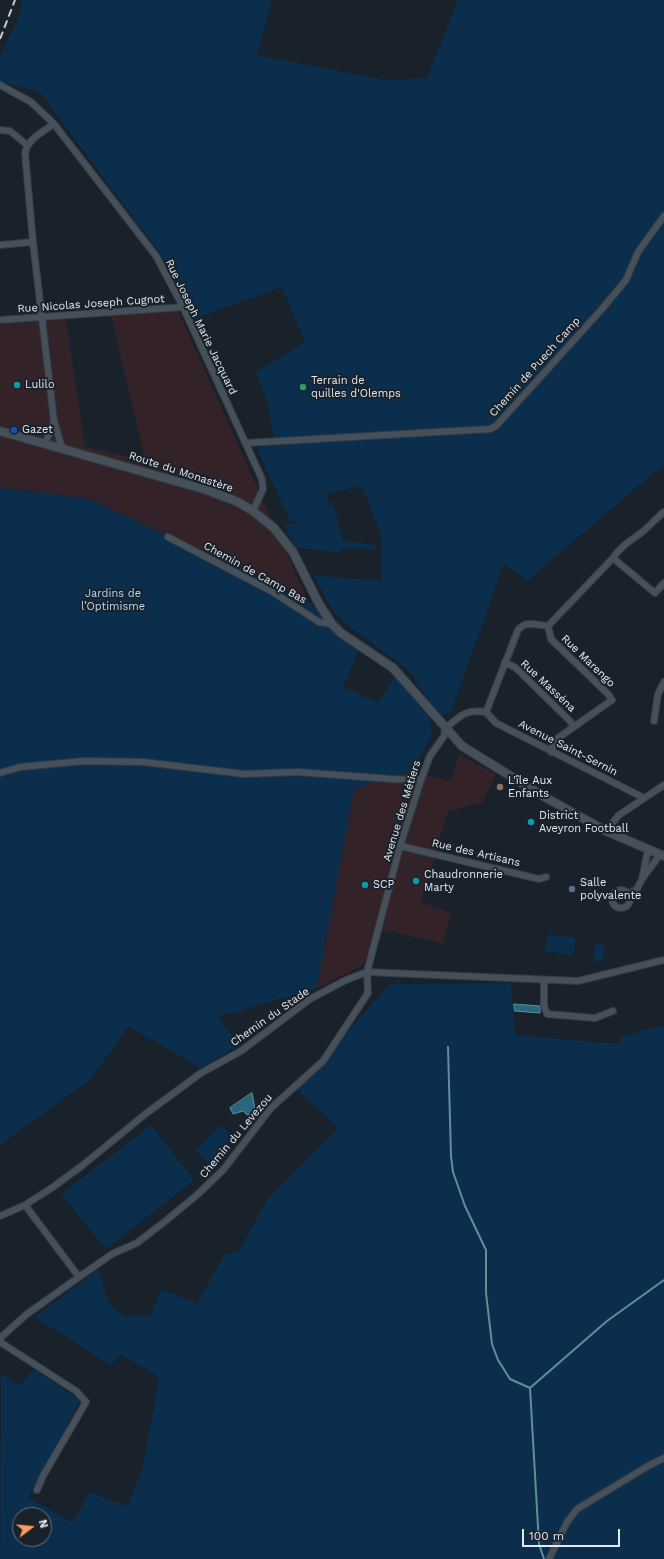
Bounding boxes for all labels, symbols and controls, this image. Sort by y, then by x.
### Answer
street label: Rue Joseph Marie Jacquard [162,257,240,397]
street label: Rue Nicolas Joseph Cugnot [17,292,165,316]
street label: Chemin de Puech Camp [487,315,583,419]
place label: Terrain de quilles d'Olemps [311,374,401,400]
place label: Lulilo [25,378,55,392]
marker: Lulilo [12,380,22,390]
marker: Terrain de quilles d'Olemps [298,382,308,392]
place label: Gazet [22,423,53,437]
marker: Gazet [9,425,19,435]
street label: Route du Monastère [127,449,235,495]
street label: Chemin de Camp Bas [201,539,309,607]
park label: Jardins de l’Optimisme [81,587,145,613]
street label: Rue Marengo [558,632,618,690]
street label: Rue Masséna [518,657,578,715]
street label: Avenue Saint-Sernin [516,717,620,779]
street label: Avenue des Métiers [380,759,424,863]
place label: L'île Aux Enfants [508,774,552,800]
marker: L'île Aux Enfants [495,782,505,792]
place label: District Aveyron Football [539,809,629,835]
marker: District Aveyron Football [526,817,536,827]
street label: Rue des Artisans [430,836,522,870]
place label: Chaudronnerie Marty [424,868,503,894]
marker: Chaudronnerie Marty [411,876,421,886]
place label: Salle polyvalente [580,876,641,902]
place label: SCP [373,878,394,892]
marker: SCP [360,880,370,890]
marker: Salle polyvalente [567,884,577,894]
street label: Chemin du Stade [228,985,312,1049]
street label: Chemin du Levezou [197,1091,275,1181]
north arrow [12,1507,52,1547]
text: N [36,1518,50,1530]
scale bar [524,1521,622,1547]
text: 100 m [529,1529,564,1543]

